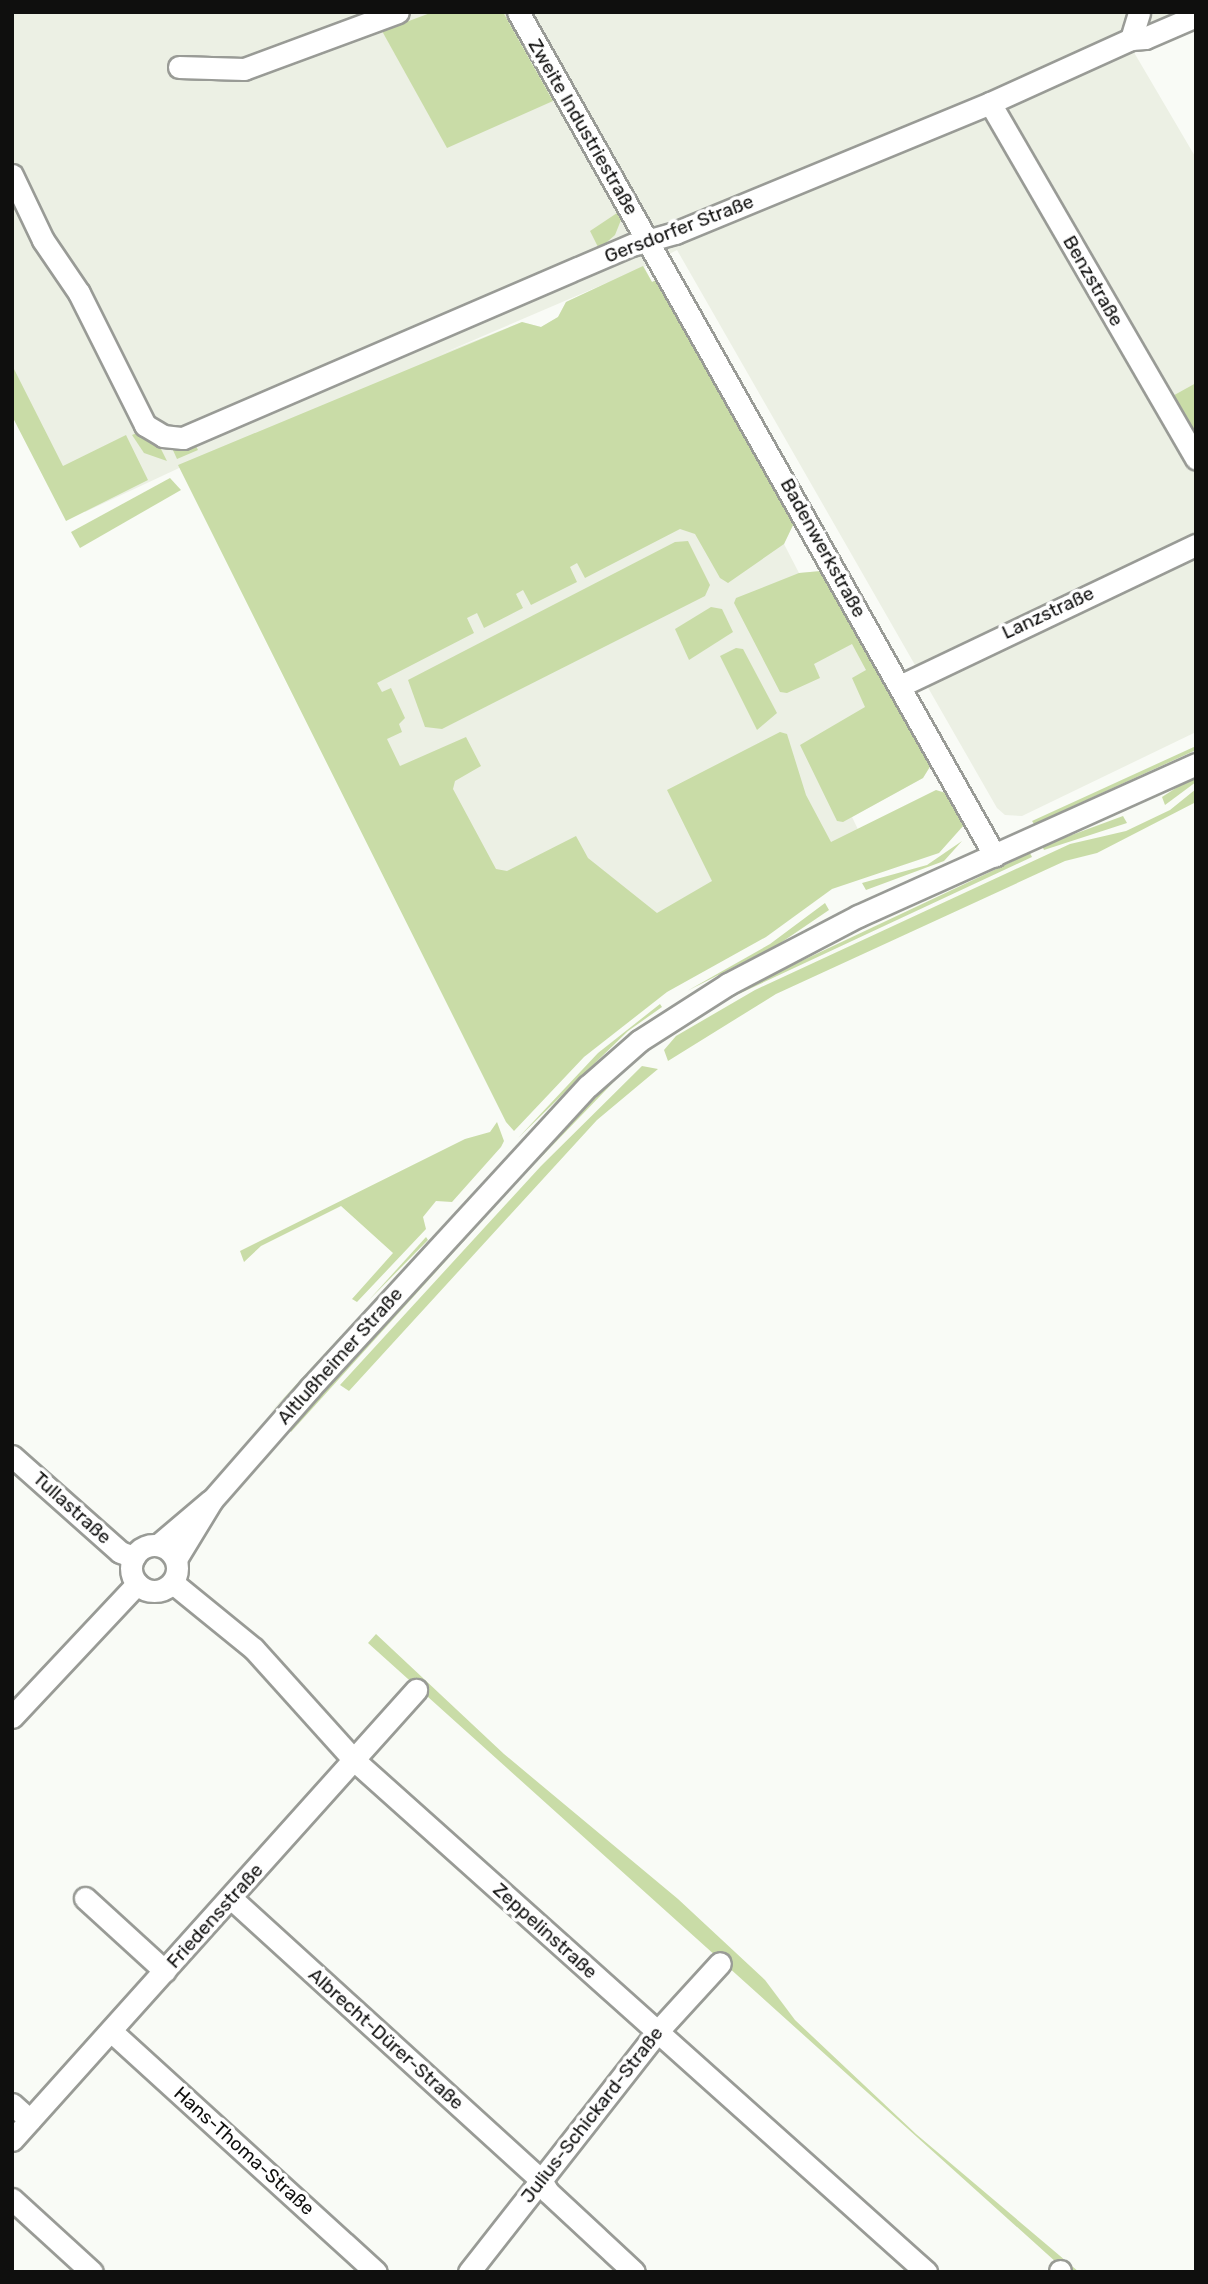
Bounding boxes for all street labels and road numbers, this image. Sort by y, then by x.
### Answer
street label: Zweite Industriestraße [523,35,643,219]
street label: Gersdorfer Straße [601,190,757,268]
street label: Benzstraße [1058,232,1128,330]
street label: Badenwerkstraße [775,474,871,622]
street label: Lanzstraße [998,582,1098,644]
street label: Altlußheimer Straße [272,1283,408,1429]
street label: Tullastraße [28,1467,116,1549]
street label: Friedensstraße [162,1859,268,1973]
street label: Zeppelinstraße [488,1878,602,1984]
street label: Albrecht-Dürer-Straße [304,1963,468,2115]
street label: Julius-Schickard-Straße [516,2022,668,2208]
street label: Hans-Thoma-Straße [169,2082,319,2220]

